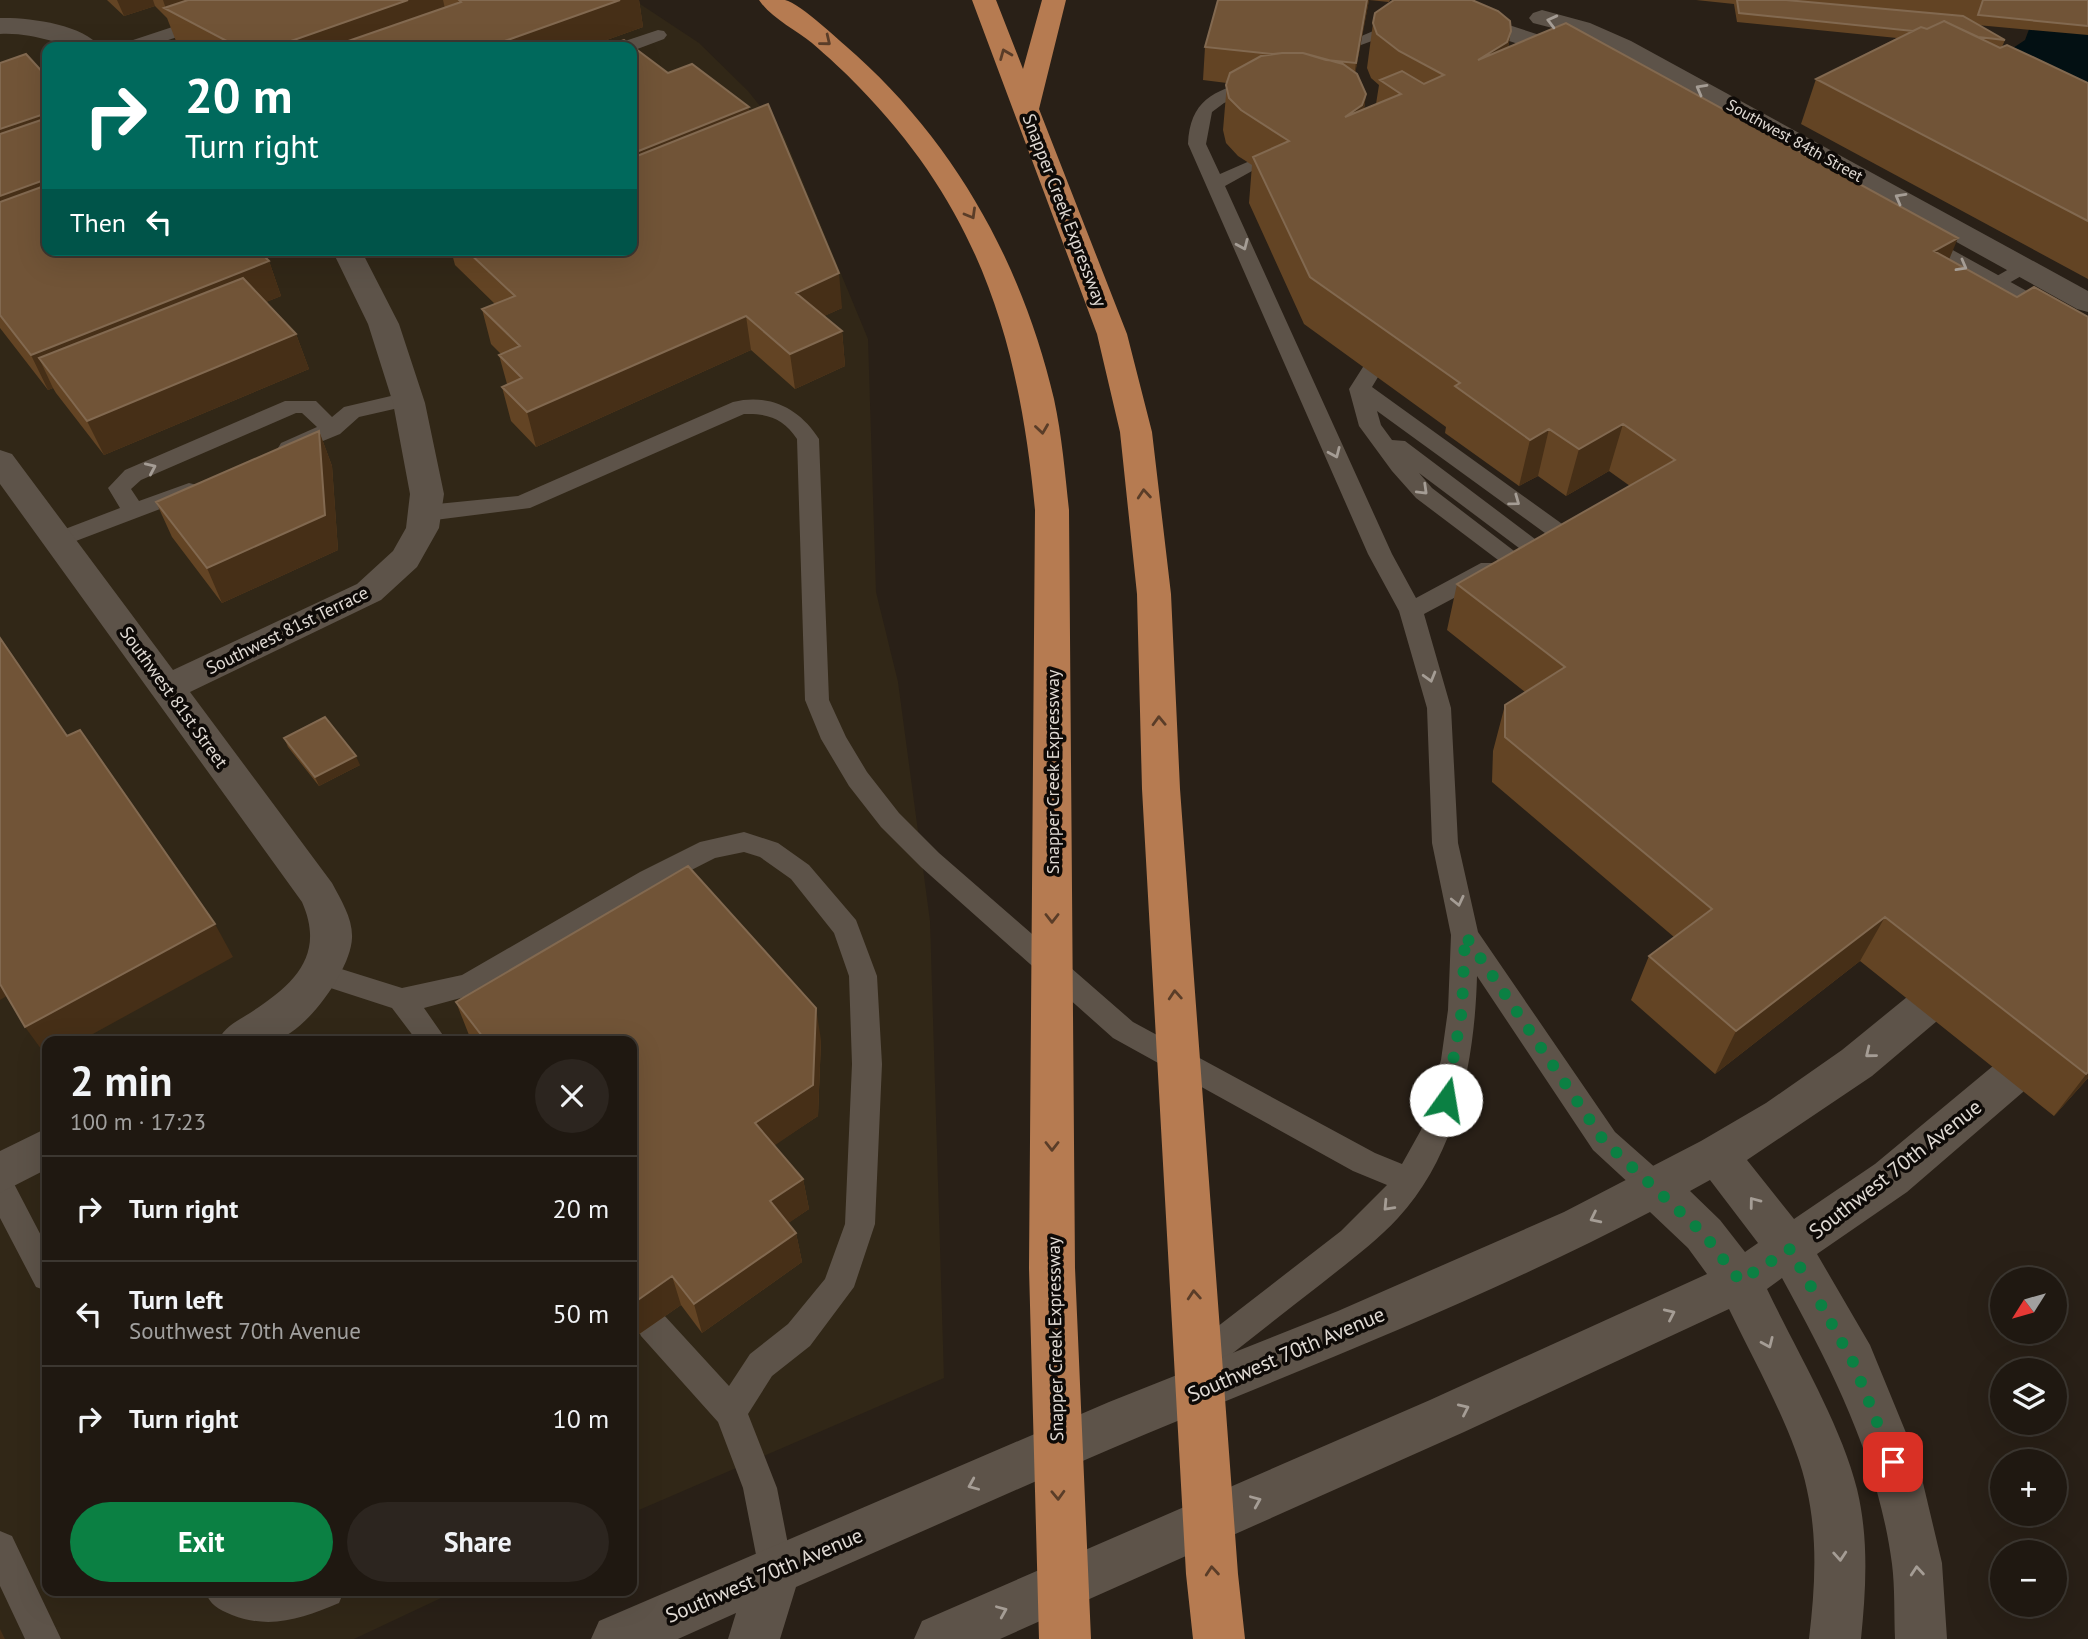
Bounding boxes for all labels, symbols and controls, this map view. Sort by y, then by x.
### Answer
one-way arrow [1547,15,1559,29]
one-way arrow [817,33,830,45]
one-way arrow [999,49,1013,61]
text: 20 m [185,63,292,127]
icon: right [70,70,161,161]
one-way arrow [1695,84,1708,97]
street label: Southwest 84th Street [1723,94,1867,186]
street label: Snapper Creek Expressway [1018,110,1113,310]
text: Turn right [185,125,319,167]
one-way arrow [1895,193,1907,206]
icon: left [140,203,178,241]
text: Then [70,206,126,239]
one-way arrow [963,207,976,220]
one-way arrow [1235,238,1249,251]
one-way arrow [1954,258,1967,271]
one-way arrow [1035,423,1050,435]
one-way arrow [1327,446,1341,458]
one-way arrow [144,462,156,476]
one-way arrow [1415,482,1428,495]
one-way arrow [1137,488,1152,499]
one-way arrow [1507,493,1519,505]
street label: Southwest 81st Terrace [202,581,372,679]
street label: Southwest 81st Street [115,622,233,772]
street label: Snapper Creek Expressway [1041,669,1064,874]
one-way arrow [1421,670,1436,682]
one-way arrow [1151,715,1167,726]
one-way arrow [1449,895,1464,907]
one-way arrow [1044,913,1060,924]
one-way arrow [1168,989,1183,1000]
one-way arrow [1865,1045,1878,1057]
text: 2 min [70,1053,172,1108]
button: close [535,1059,609,1133]
position arrow [1409,1063,1483,1137]
street label: Southwest 70th Avenue [1803,1093,1987,1245]
text: 100 m · 17:23 [70,1107,206,1136]
one-way arrow [1044,1141,1060,1151]
icon: right [70,1190,108,1228]
text: Turn right [129,1192,238,1225]
text: 20 m [553,1192,609,1225]
one-way arrow [1749,1197,1762,1210]
one-way arrow [1384,1198,1396,1211]
one-way arrow [1590,1210,1602,1224]
street label: Snapper Creek Expressway [1042,1236,1068,1441]
north arrow [1990,1267,2067,1344]
map controls [1990,1267,2067,1617]
text: Turn left [129,1283,223,1316]
one-way arrow [1187,1289,1202,1300]
icon: left [70,1295,108,1333]
text: 50 m [553,1297,609,1330]
street label: Southwest 70th Avenue [1183,1300,1389,1408]
one-way arrow [1663,1308,1675,1322]
text: Southwest 70th Avenue [129,1316,361,1345]
one-way arrow [1760,1336,1774,1348]
button: layers [1990,1358,2067,1435]
icon: right [70,1400,108,1438]
text: Turn right [129,1402,238,1435]
text: 10 m [553,1402,609,1435]
one-way arrow [1457,1403,1469,1417]
pin [1863,1432,1923,1492]
icon: arrive [1874,1443,1912,1481]
button: + [1990,1449,2067,1526]
one-way arrow [968,1477,980,1491]
one-way arrow [1051,1490,1066,1501]
one-way arrow [1248,1495,1261,1509]
button: Exit [70,1502,333,1582]
button: Share [347,1502,609,1582]
street label: Southwest 70th Avenue [661,1521,867,1629]
button: − [1990,1540,2067,1617]
one-way arrow [1832,1551,1847,1562]
one-way arrow [1205,1565,1220,1576]
one-way arrow [1910,1565,1925,1576]
one-way arrow [995,1605,1007,1619]

